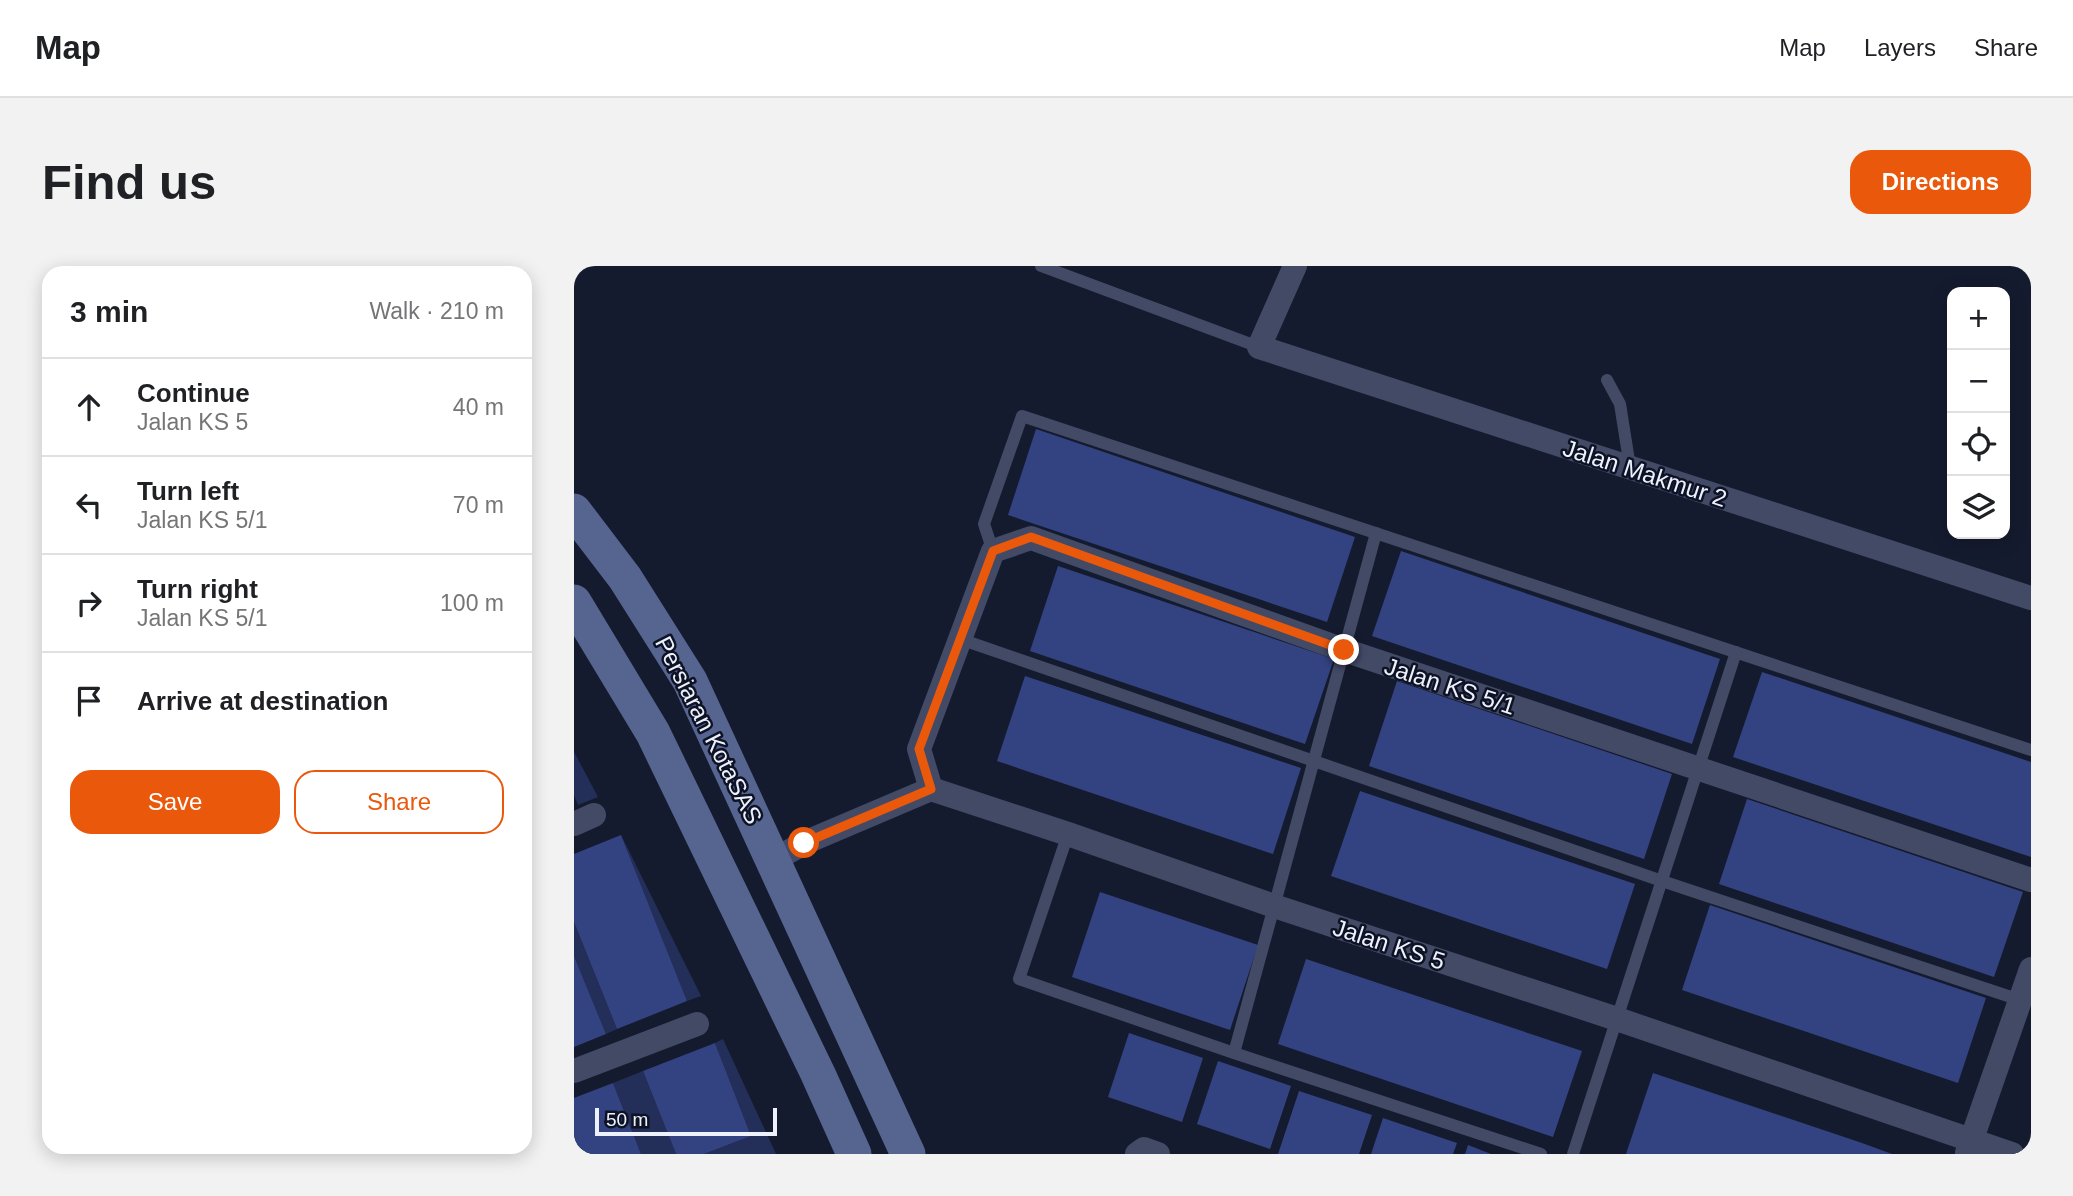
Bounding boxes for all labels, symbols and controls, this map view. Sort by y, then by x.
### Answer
text: Map [35,29,101,66]
text: Map [1779,34,1826,61]
text: Layers [1864,34,1936,61]
text: Share [1974,34,2038,61]
button: Directions [1850,150,2031,214]
text: Find us [42,155,216,209]
map controls [1947,287,2010,539]
button: + [1947,287,2010,350]
text: 3 min [70,295,148,328]
text: Walk · 210 m [369,298,504,324]
button: − [1947,350,2010,413]
text: Continue [137,378,250,408]
icon: ahead [70,388,108,426]
text: 40 m [453,394,504,420]
text: Jalan KS 5 [137,409,248,435]
button: locate [1947,413,2010,476]
street label: Jalan Makmur 2 [1560,434,1730,512]
text: Turn left [137,476,239,506]
button: layers [1947,476,2010,539]
icon: left [70,486,108,524]
text: 70 m [453,492,504,518]
text: Jalan KS 5/1 [137,507,267,533]
text: Turn right [137,574,258,604]
icon: right [70,584,108,622]
text: 100 m [440,590,504,616]
text: Jalan KS 5/1 [137,605,267,631]
street label: Persiaran KotaSAS [650,632,768,828]
route end [1328,634,1359,665]
street label: Jalan KS 5/1 [1381,652,1519,720]
icon: arrive [70,682,108,720]
text: Arrive at destination [137,686,388,716]
button: Save [70,770,280,834]
button: Share [294,770,504,834]
route start [788,827,819,858]
street label: Jalan KS 5 [1330,913,1448,975]
scale bar [595,1105,777,1137]
text: 50 m [606,1109,648,1130]

